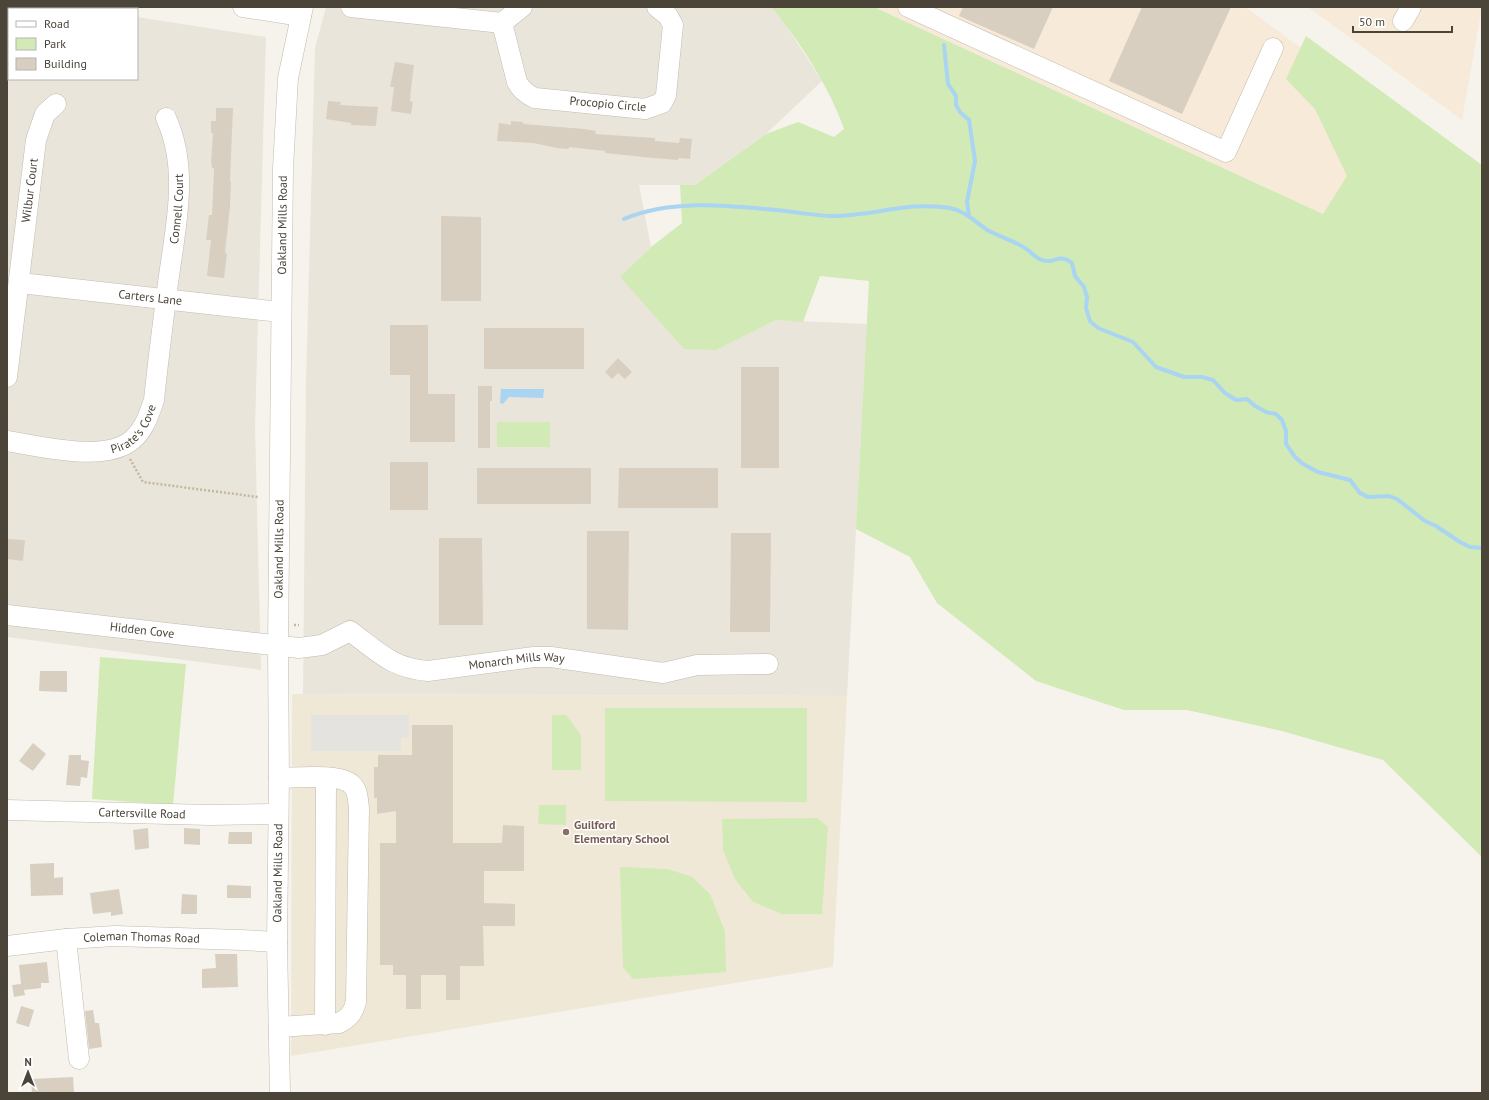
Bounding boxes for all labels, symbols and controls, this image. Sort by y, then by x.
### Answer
legend [8,8,138,80]
scale bar [1353,8,1452,34]
text: 50 m [1359,14,1385,29]
text: Road [44,16,69,31]
text: Park [44,36,66,51]
text: Building [44,56,87,71]
street label: Procopio Circle [569,93,647,114]
street label: Wilbur Court [18,157,41,223]
street label: Connell Court [166,174,186,245]
street label: Oakland Mills Road [274,175,290,275]
street label: Carters Lane [118,286,183,308]
street label: Pirate's Cove [109,402,159,456]
street label: Oakland Mills Road [270,499,287,599]
street label: Hidden Cove [109,619,175,641]
street label: Monarch Mills Way [468,649,566,673]
street label: Cartersville Road [98,804,186,821]
place label: Guilford Elementary School [574,817,670,846]
street label: Oakland Mills Road [269,823,285,923]
marker: Guilford Elementary School [561,827,571,837]
street label: Coleman Thomas Road [83,928,200,946]
north arrow [8,1052,48,1092]
text: N [24,1055,32,1069]

